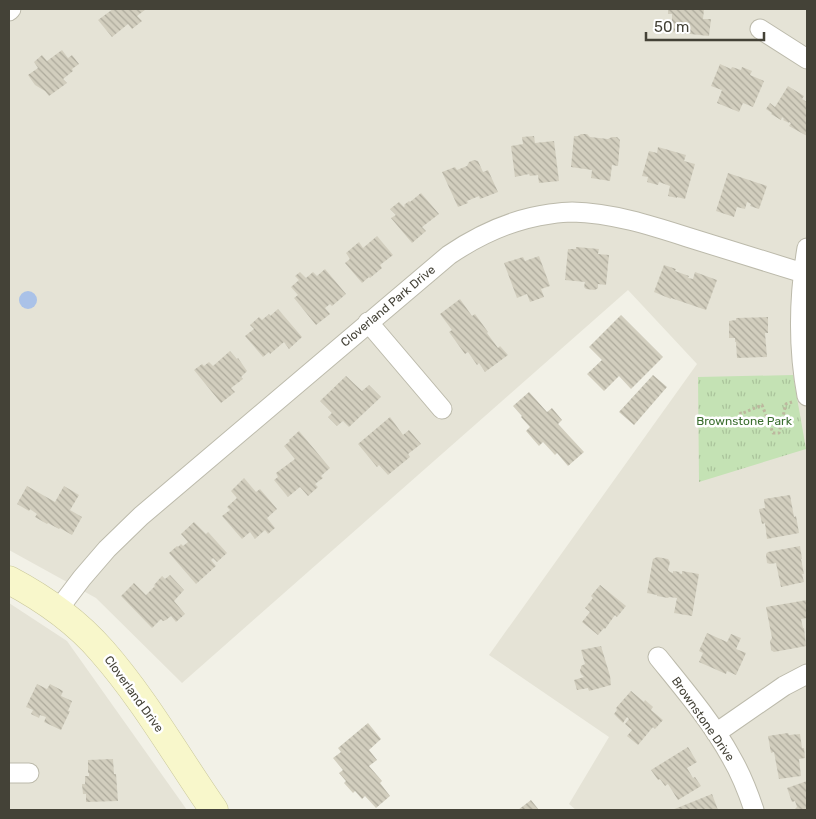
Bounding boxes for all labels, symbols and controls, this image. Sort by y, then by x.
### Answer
scale bar [646,10,764,42]
text: 50 m [654,18,689,36]
street label: Cloverland Park Drive [338,262,438,350]
park label: Brownstone Park [696,414,793,428]
street label: Cloverland Drive [102,653,167,735]
street label: Brownstone Drive [669,674,737,764]

